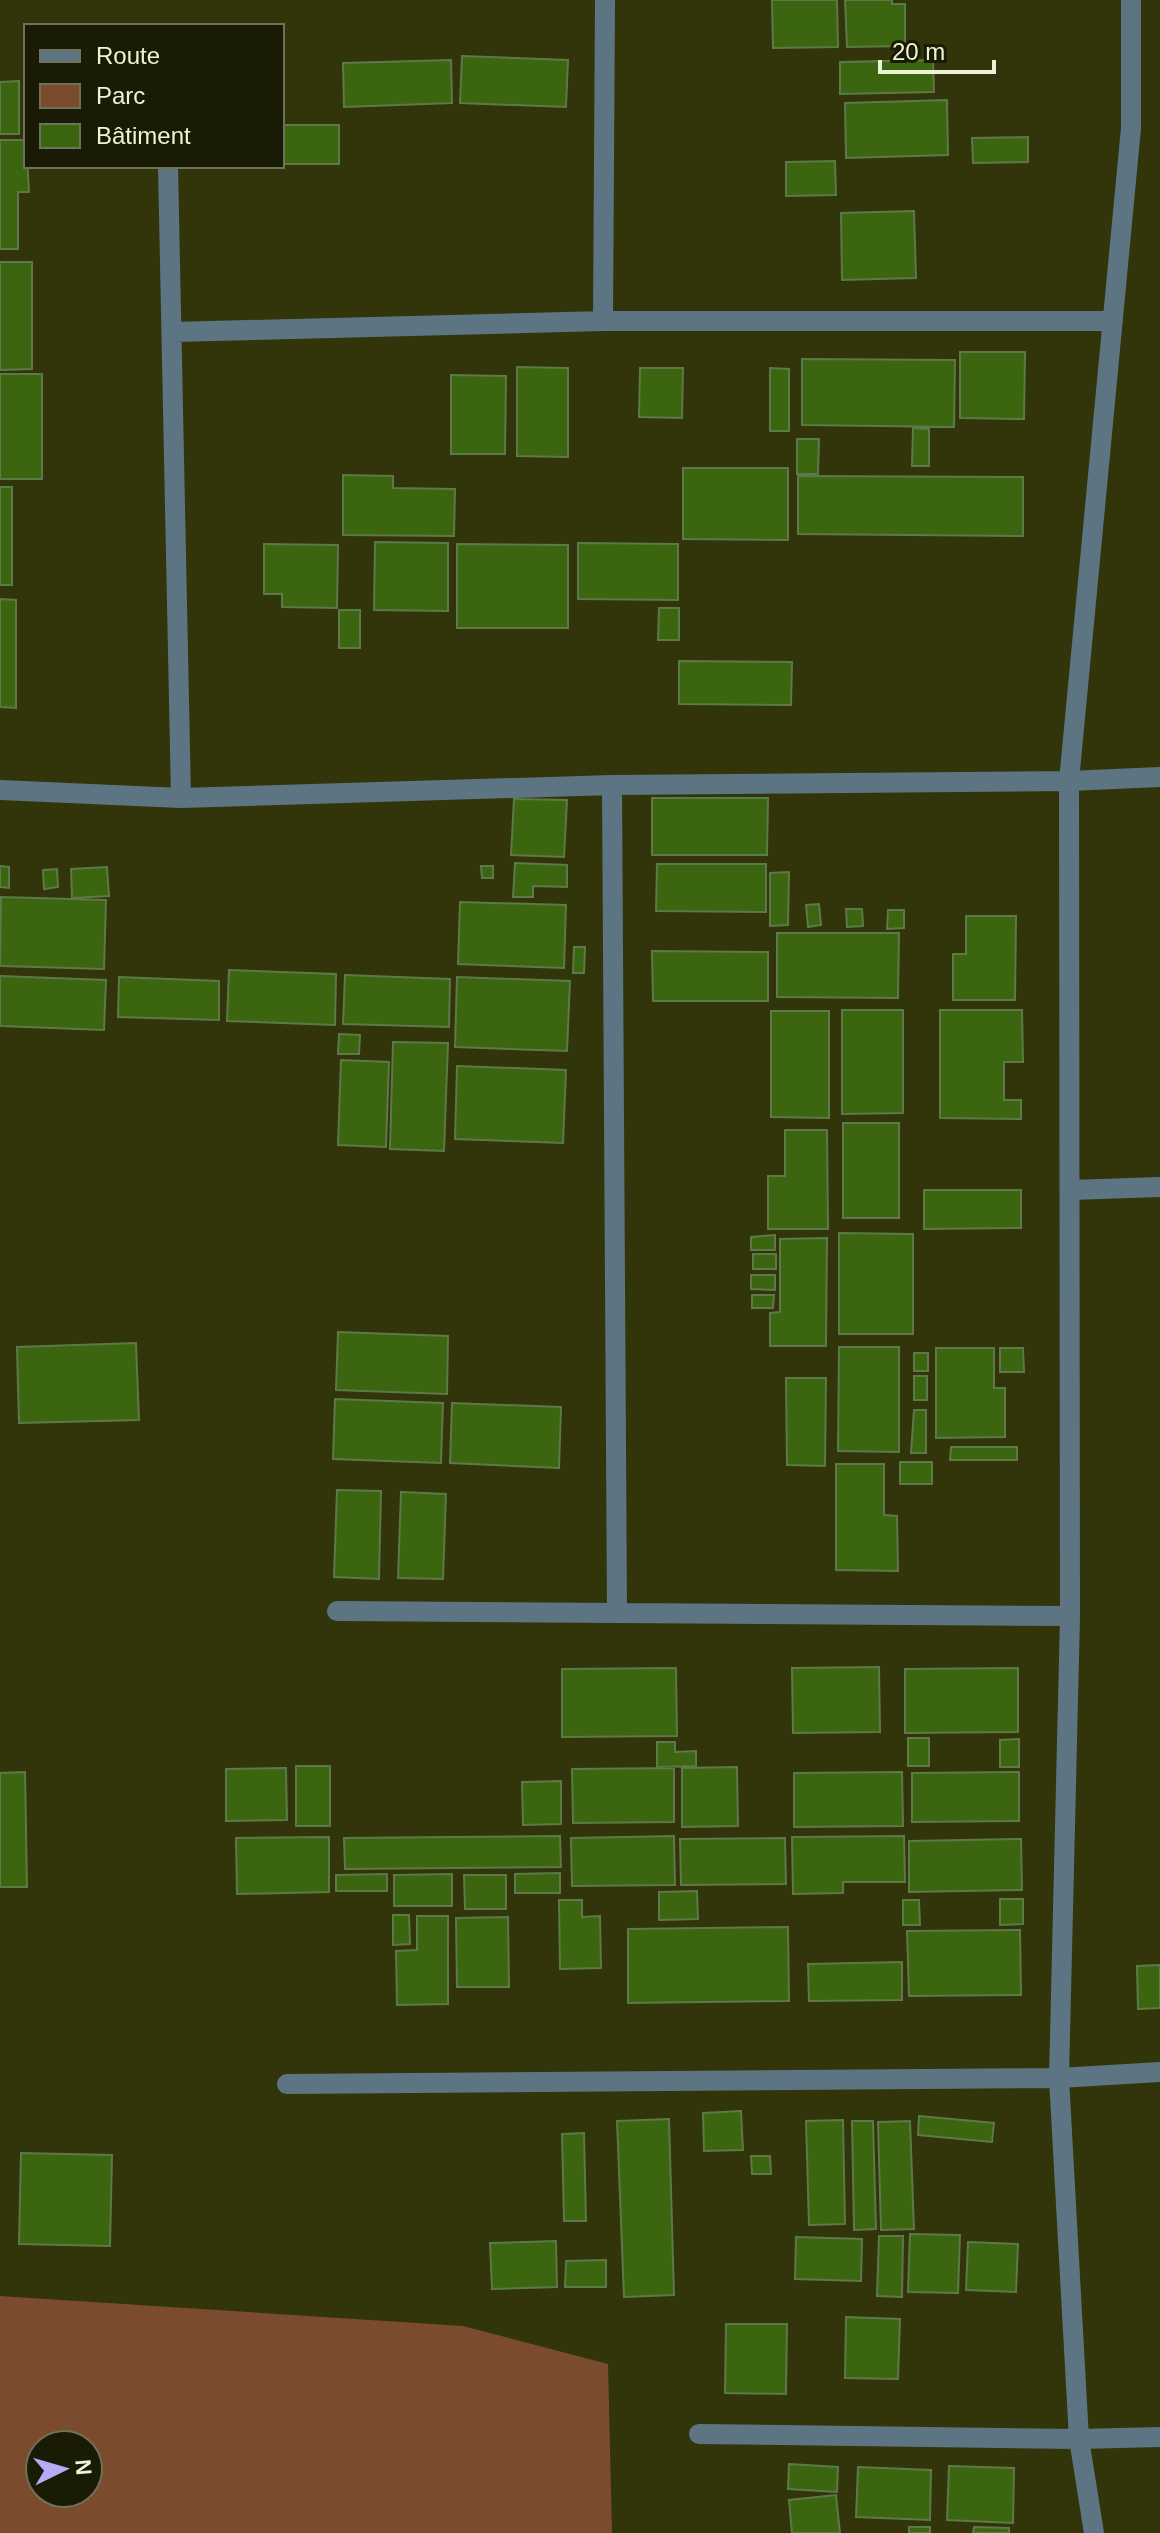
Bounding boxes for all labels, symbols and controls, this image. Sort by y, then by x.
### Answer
legend [24,24,284,168]
scale bar [880,24,994,74]
text: 20 m [892,38,945,65]
text: Route [96,42,160,69]
text: Parc [96,82,145,109]
text: Bâtiment [96,122,191,149]
north arrow [24,2429,104,2509]
text: N [70,2458,97,2476]

